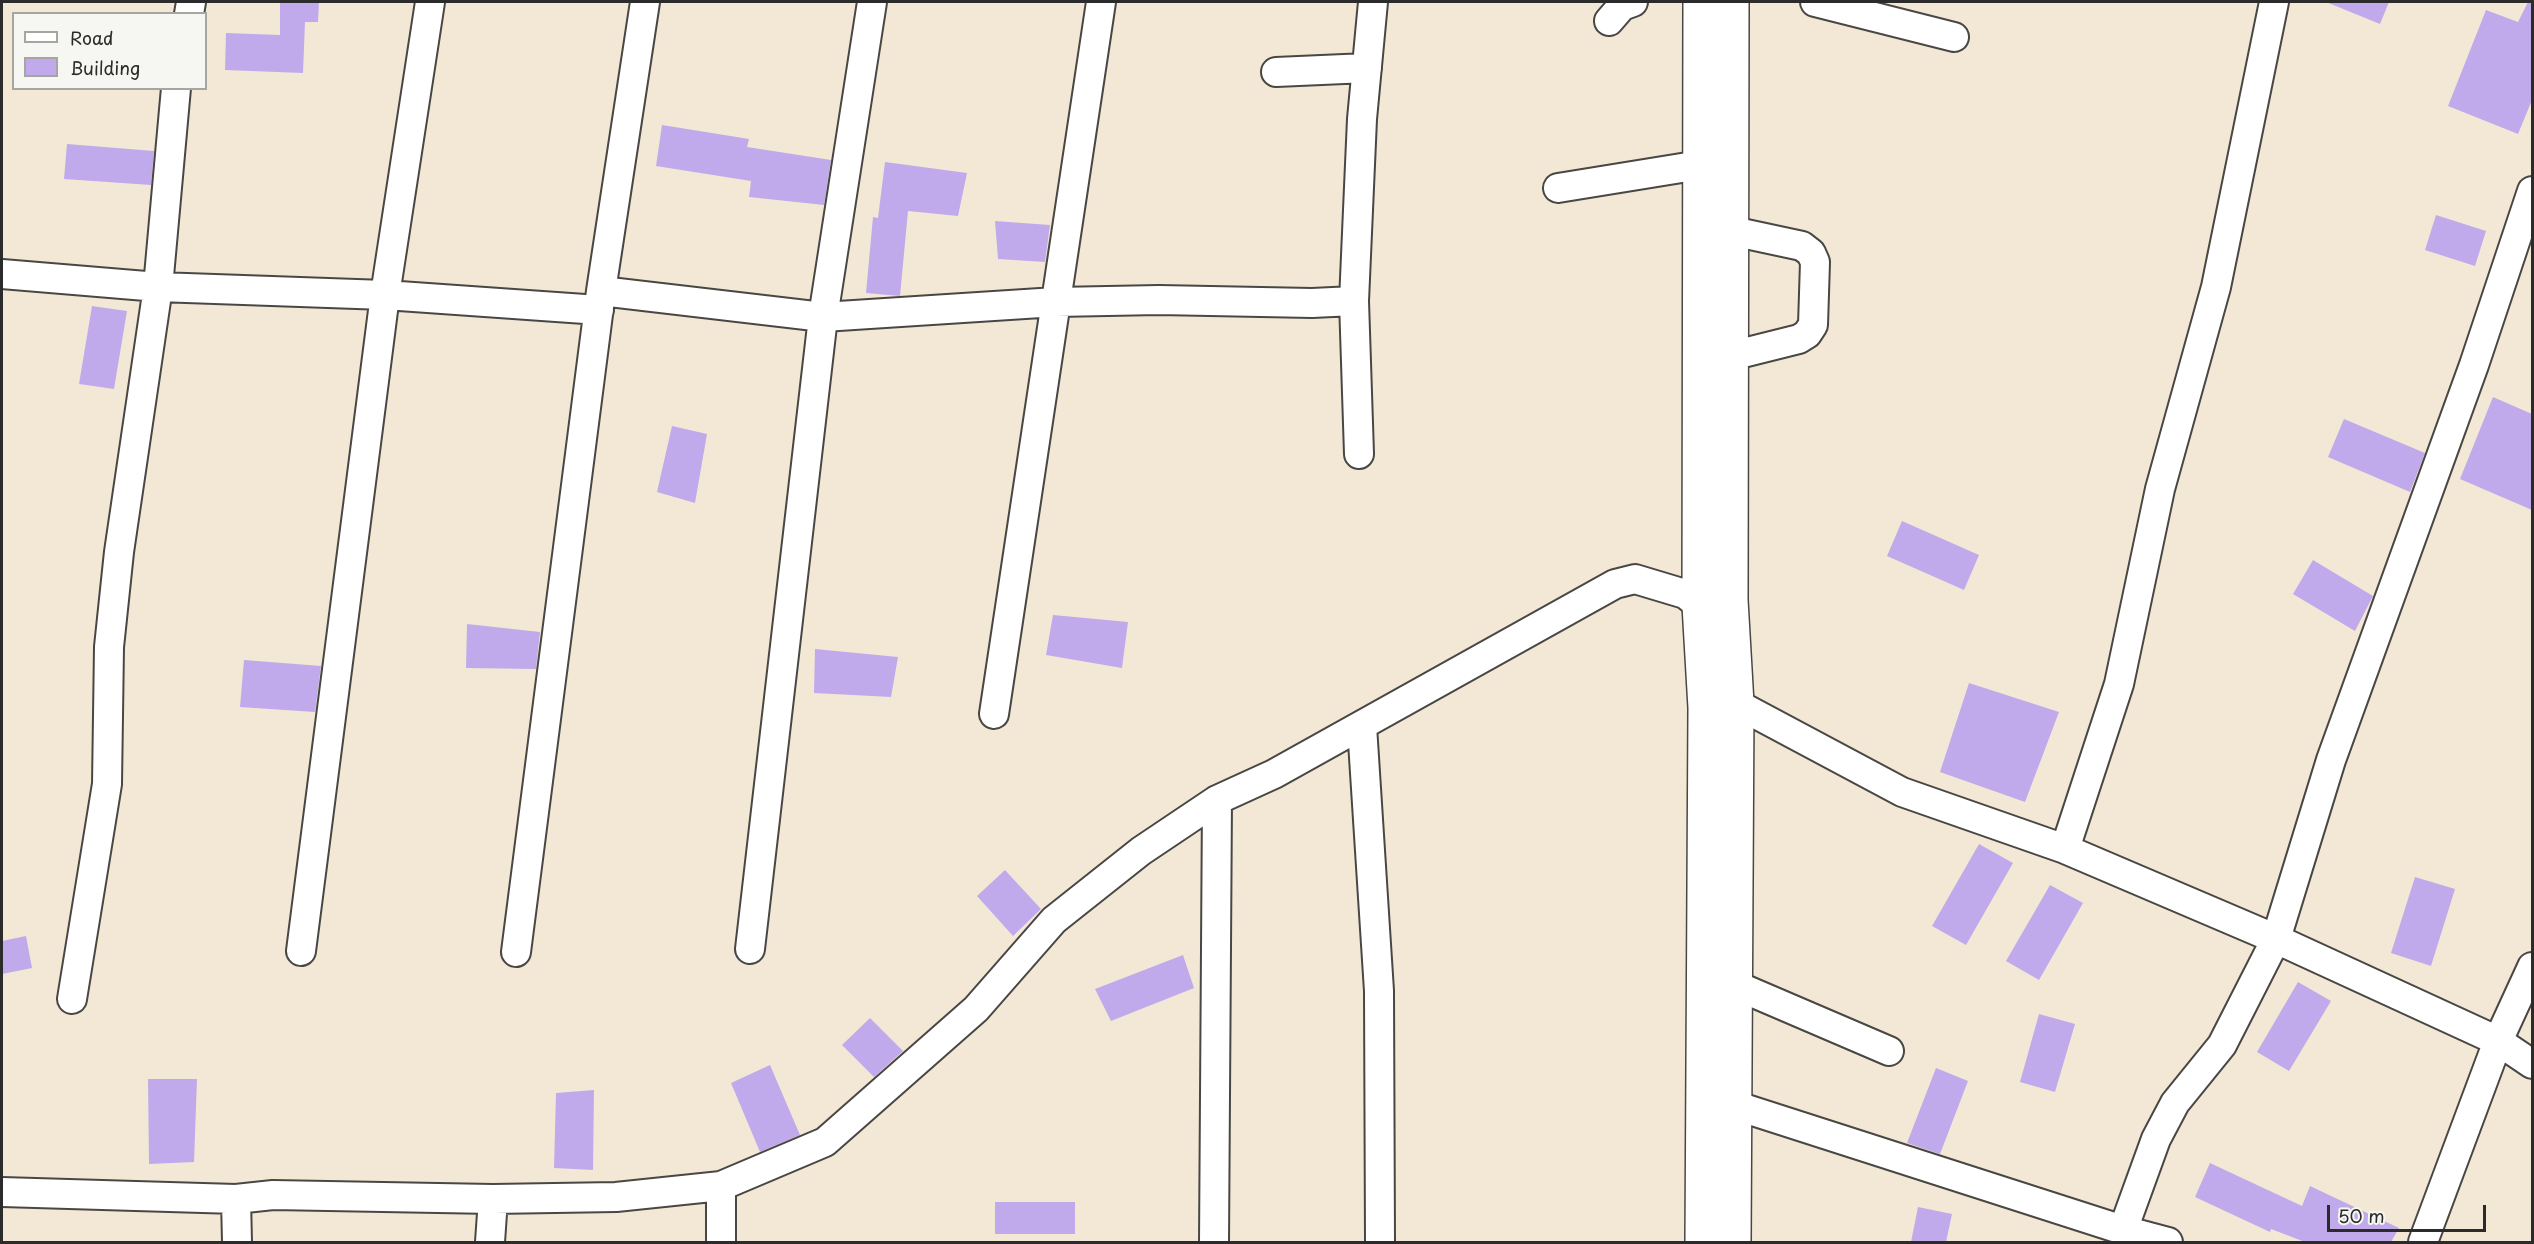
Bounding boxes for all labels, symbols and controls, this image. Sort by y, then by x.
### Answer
legend [12,12,207,90]
text: Road [70,24,114,51]
text: Building [70,54,140,81]
scale bar [2330,1193,2489,1231]
text: 50 m [2338,1202,2385,1229]

